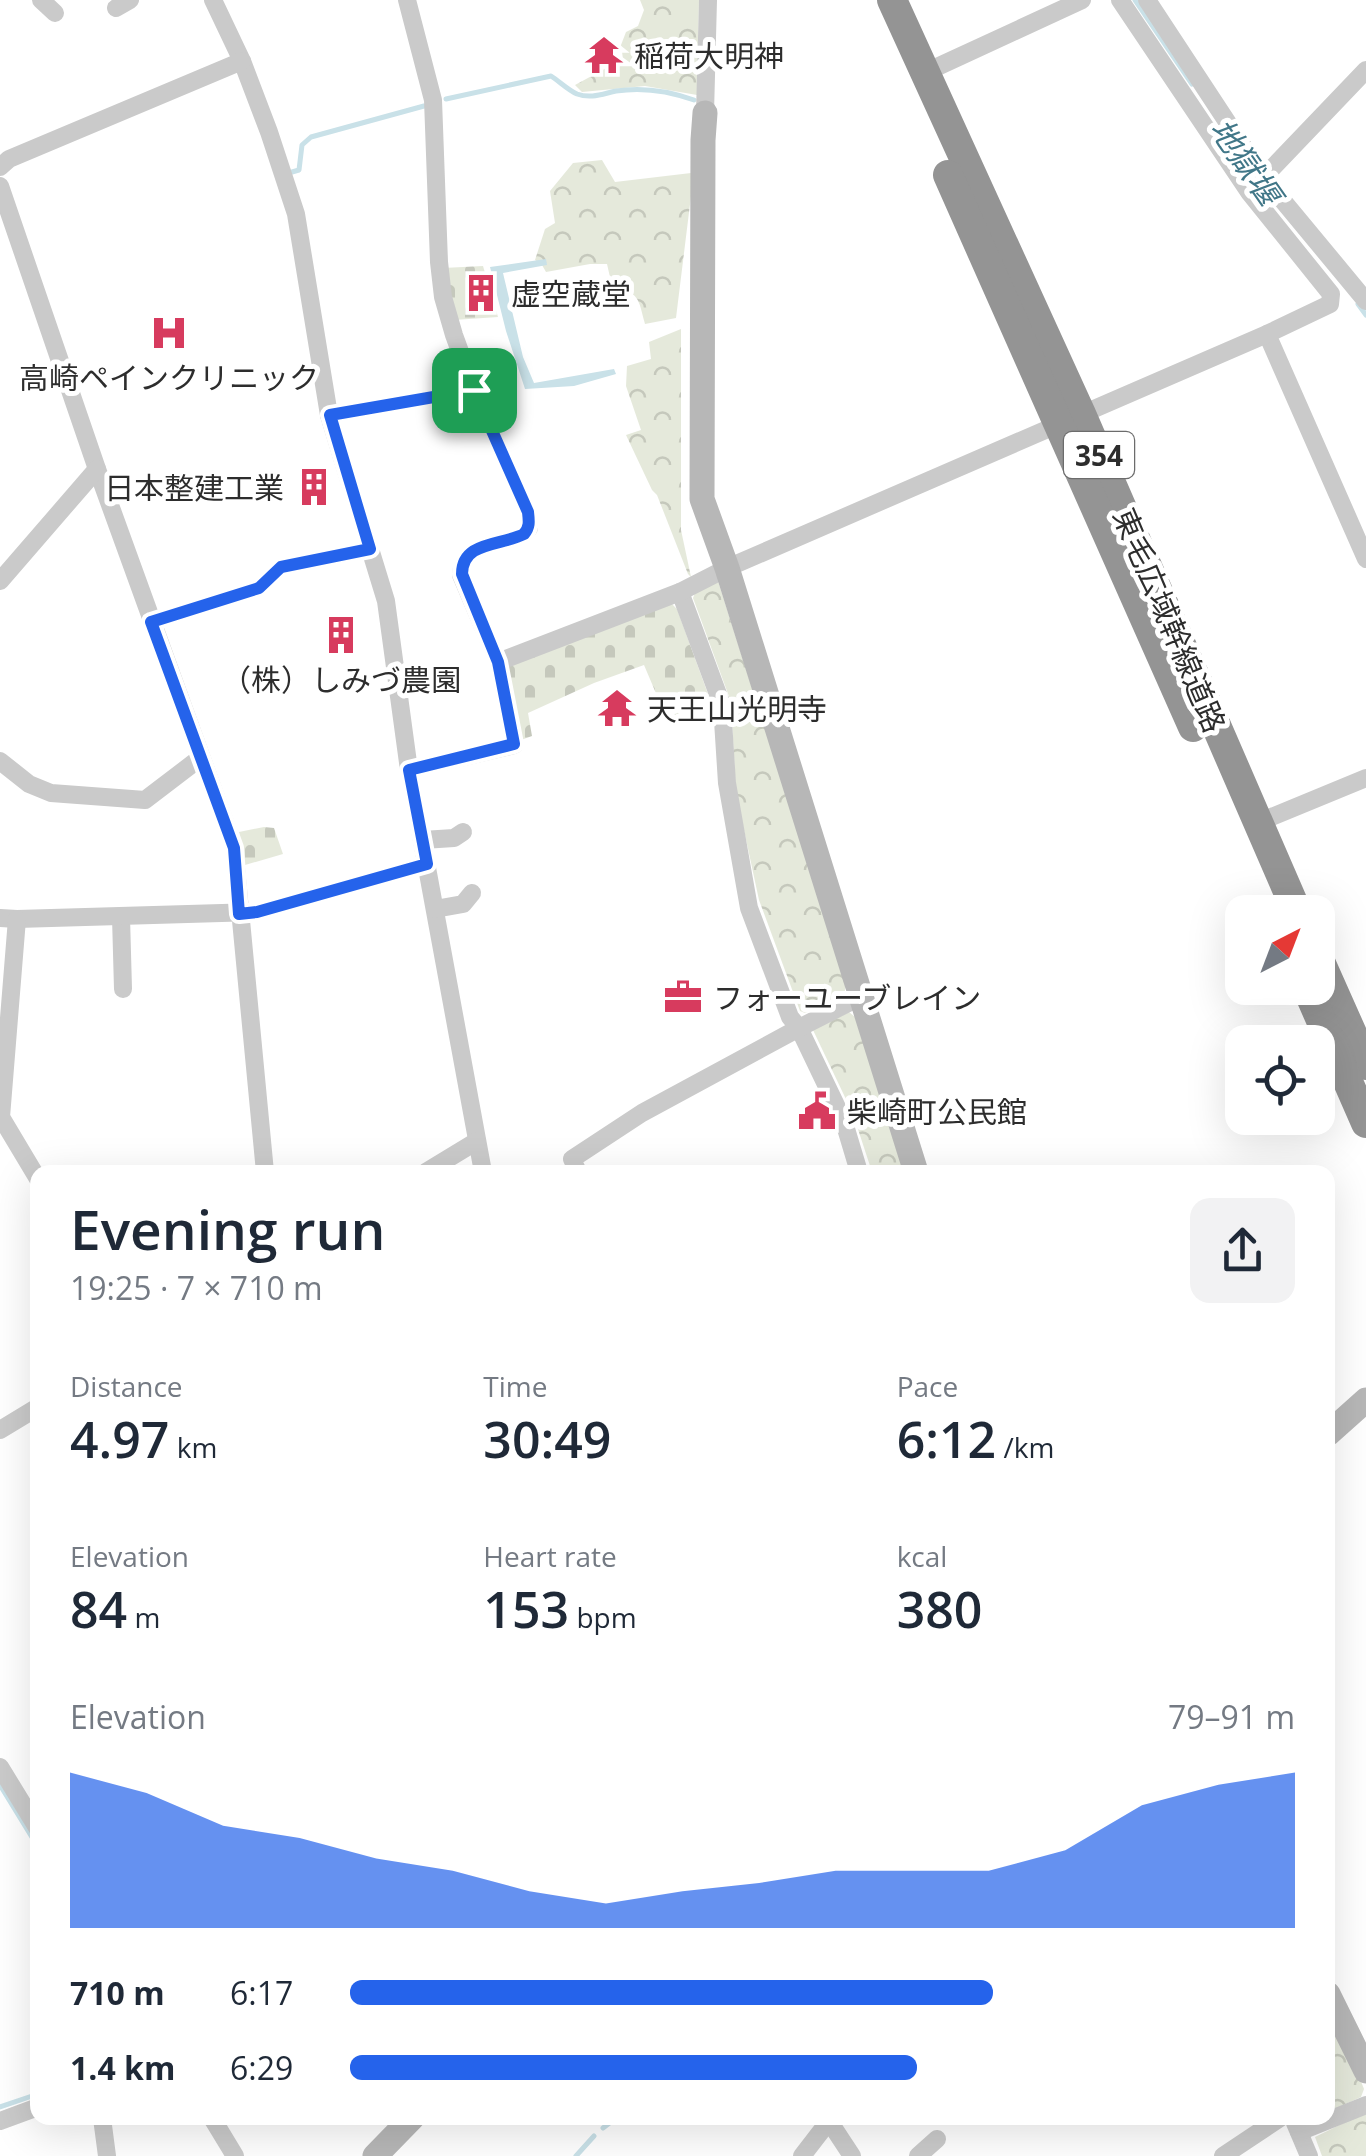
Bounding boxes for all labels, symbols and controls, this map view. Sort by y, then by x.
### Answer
temple icon: 稲荷大明神 [583,34,625,76]
place label: 稲荷大明神 [634,35,784,76]
water label: 地獄堰 [1201,109,1294,217]
building icon: 虚空蔵堂 [460,272,502,314]
place label: 虚空蔵堂 [511,273,631,314]
hospital icon: 高崎ペインクリニック [148,312,190,354]
pin [432,348,517,433]
place label: 高崎ペインクリニック [19,357,319,398]
icon: arrive [447,363,502,418]
road number: 354 [1064,432,1134,478]
building icon: 日本整建工業 [293,466,335,508]
place label: 日本整建工業 [104,467,284,508]
street label: 東毛広域幹線道路 [1104,502,1236,738]
building icon: （株）しみづ農園 [320,614,362,656]
place label: （株）しみづ農園 [221,659,461,700]
temple icon: 天王山光明寺 [596,687,638,729]
place label: 天王山光明寺 [647,688,827,729]
north arrow [1225,895,1335,1005]
map controls [1225,895,1335,1135]
office icon: フォーユーブレイン [662,976,704,1018]
place label: フォーユーブレイン [713,977,981,1018]
button: locate [1225,1025,1335,1135]
public building icon: 柴崎町公民館 [796,1090,838,1132]
place label: 柴崎町公民館 [847,1091,1027,1132]
text: Evening run [70,1191,385,1266]
button: share [1190,1198,1295,1303]
text: 19:25 · 7 × 710 m [70,1266,323,1309]
text: Distance [70,1367,183,1405]
text: Time [483,1367,547,1405]
text: Pace [897,1367,958,1405]
text: 4.97 [70,1405,169,1473]
text: 30:49 [483,1405,611,1473]
text: 6:12 [897,1405,996,1473]
text: km [169,1428,217,1466]
text: /km [996,1428,1054,1466]
text: Elevation [70,1537,189,1575]
text: Heart rate [483,1537,617,1575]
text: kcal [897,1537,947,1575]
text: 84 [70,1575,127,1643]
text: 153 [483,1575,569,1643]
text: 380 [897,1575,982,1643]
text: m [127,1598,160,1636]
text: bpm [569,1598,637,1636]
text: Elevation [70,1695,206,1738]
text: 79–91 m [1168,1695,1295,1738]
text: 710 m [70,1971,165,2014]
text: 6:17 [230,1971,293,2014]
text: 1.4 km [70,2046,175,2089]
text: 6:29 [230,2046,293,2089]

